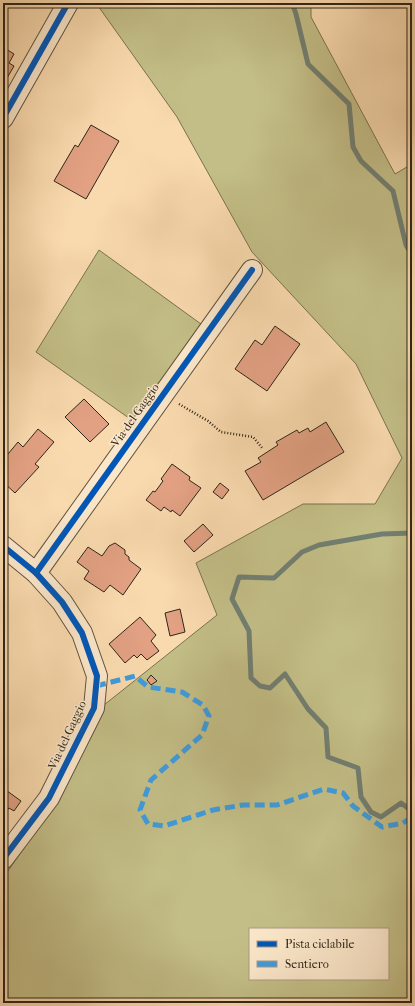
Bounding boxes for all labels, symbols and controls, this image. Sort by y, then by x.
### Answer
street label: Via del Gaggio [107,381,162,450]
street label: Via del Gaggio [45,698,89,773]
legend [249,928,389,980]
text: Pista ciclabile [285,937,354,951]
text: Sentiero [285,957,329,971]

